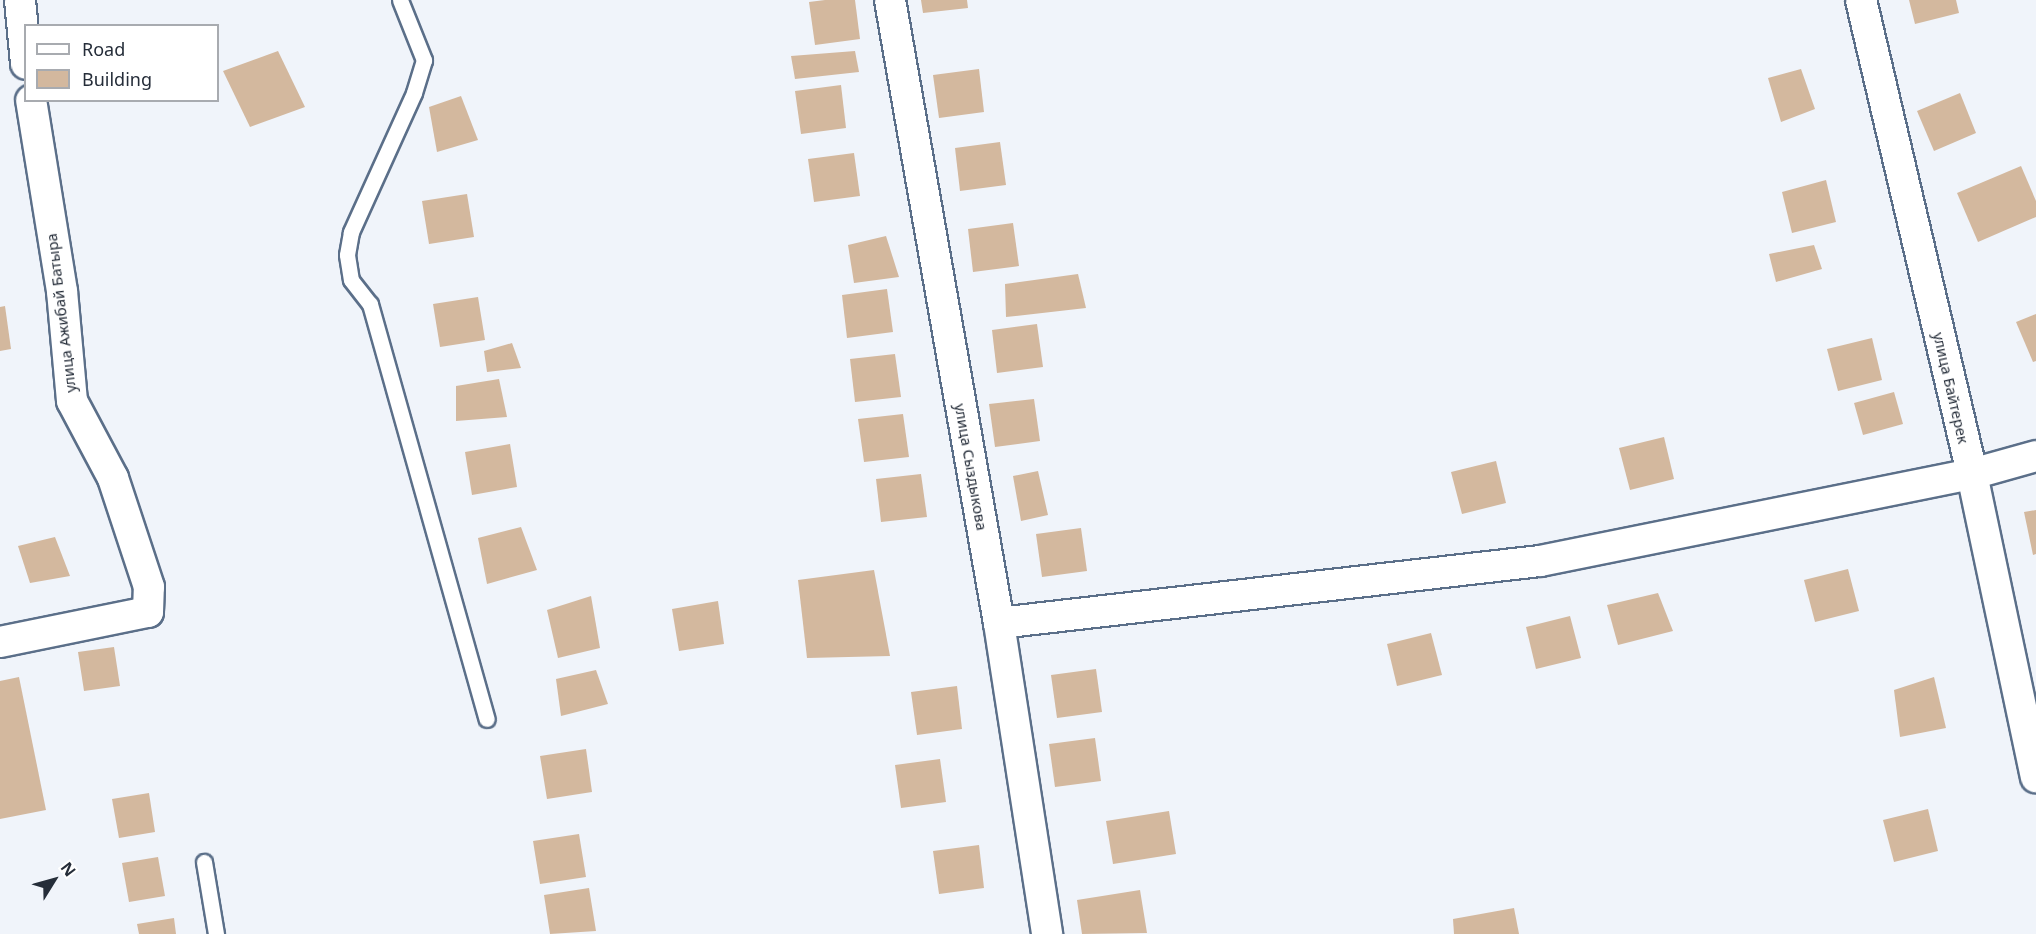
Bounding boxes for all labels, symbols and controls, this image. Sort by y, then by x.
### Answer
legend [24,24,219,102]
text: Road [82,37,125,61]
text: Building [82,67,152,91]
street label: улица Ажибай Батыра [42,232,80,394]
street label: улица Байтерек [1929,331,1973,445]
street label: улица Сыздыкова [951,402,991,532]
north arrow [24,850,84,910]
text: N [56,857,81,881]

